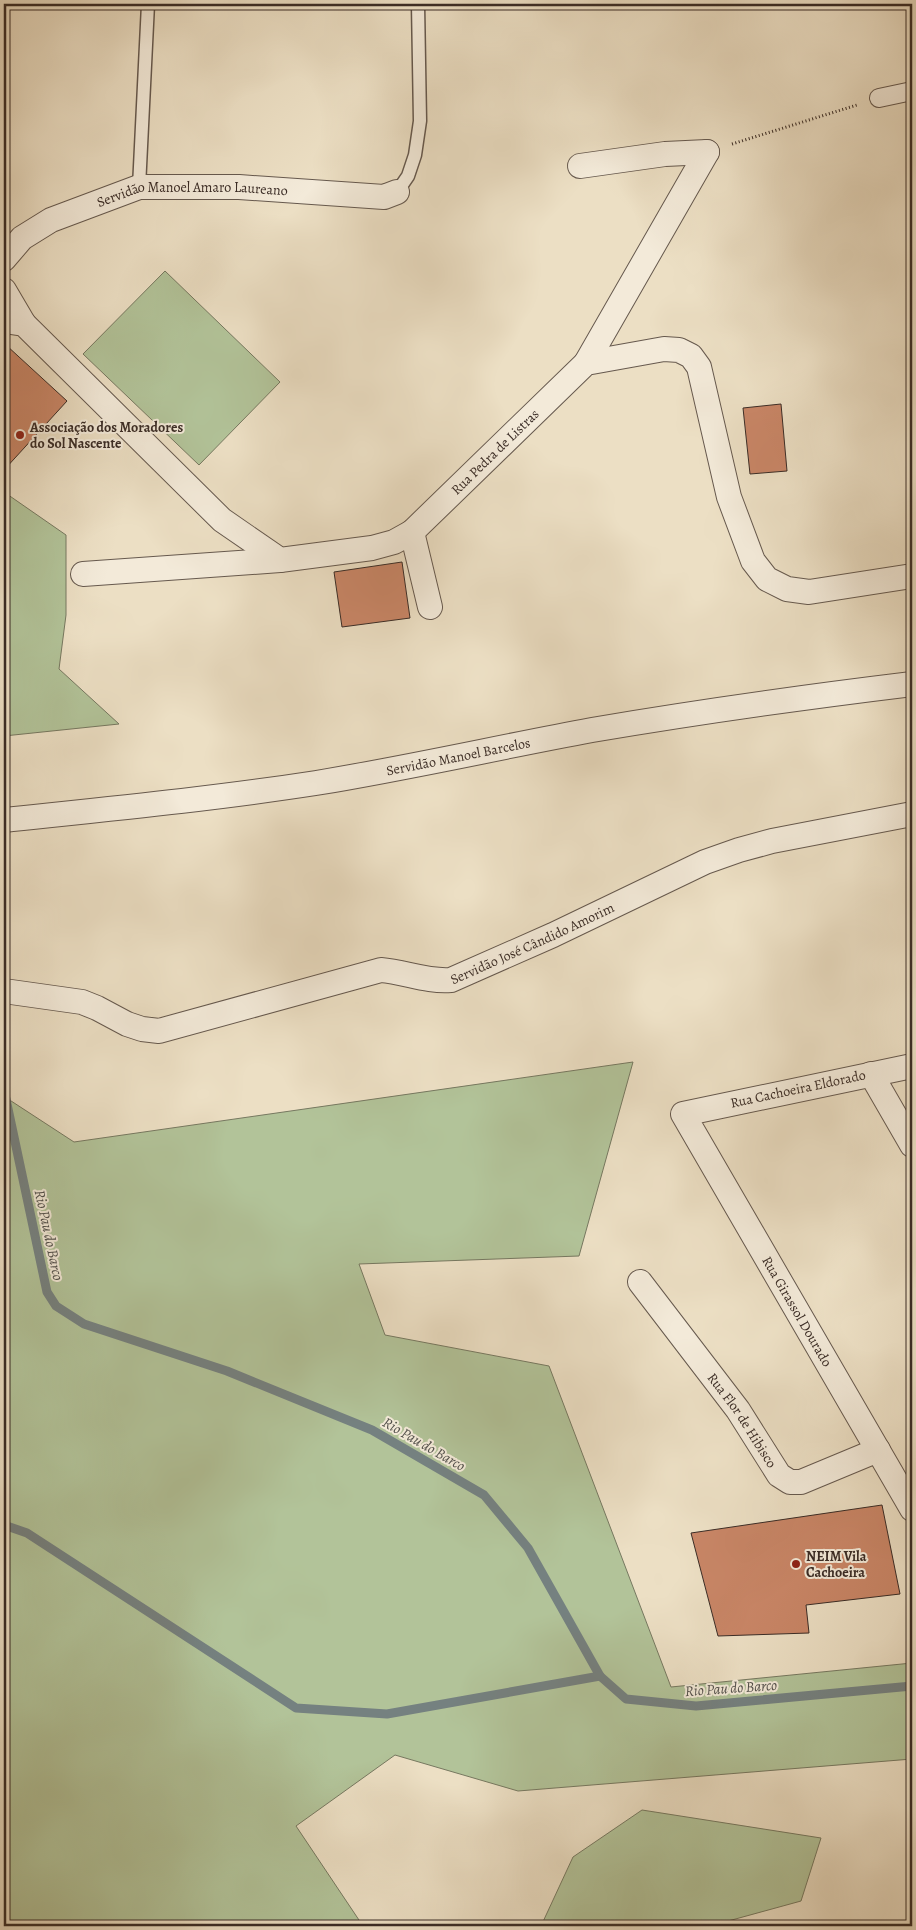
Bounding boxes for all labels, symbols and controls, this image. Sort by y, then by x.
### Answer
street label: Servidão Manoel Amaro Laureano [94,178,289,212]
street label: Rua Pedra de Listras [447,404,543,499]
place label: Associação dos Moradores do Sol Nascente [29,418,183,453]
marker: Associação dos Moradores do Sol Nascente [14,429,26,441]
street label: Servidão Manoel Barcelos [385,733,532,780]
street label: Servidão José Cândido Amorim [447,897,617,989]
street label: Rua Cachoeira Eldorado [729,1065,867,1113]
water label: Rio Pau do Barco [30,1188,68,1282]
street label: Rua Girassol Dourado [758,1252,837,1370]
street label: Rua Flor de Hibisco [703,1369,781,1471]
water label: Rio Pau do Barco [379,1412,469,1476]
place label: NEIM Vila Cachoeira [806,1547,867,1582]
marker: NEIM Vila Cachoeira [790,1558,802,1570]
water label: Rio Pau do Barco [684,1675,778,1701]

